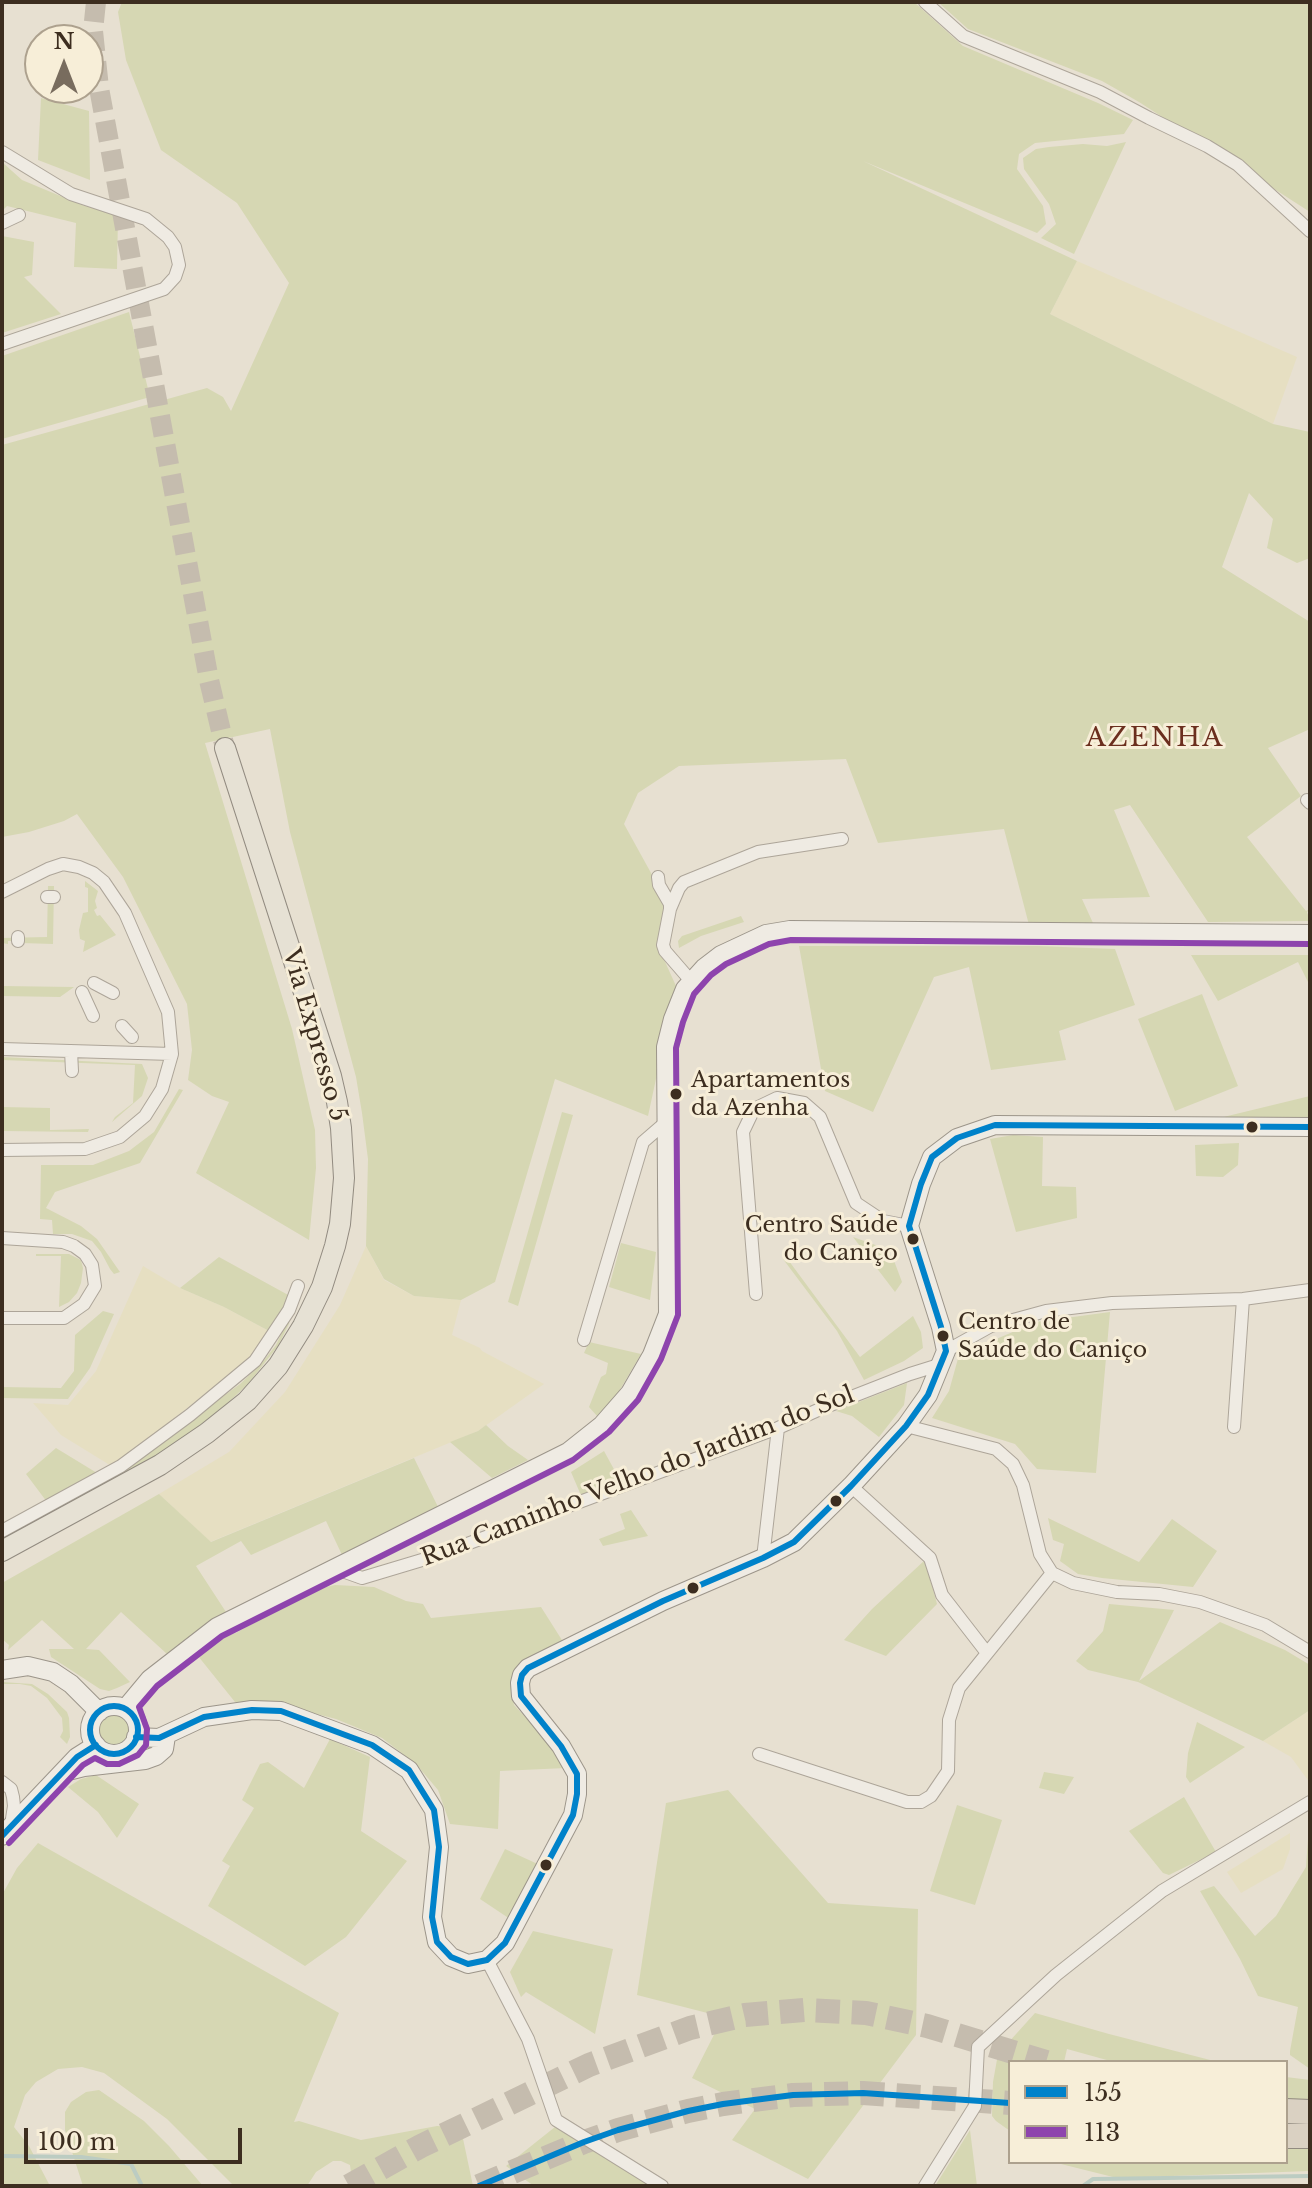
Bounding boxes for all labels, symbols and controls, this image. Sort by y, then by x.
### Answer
north arrow [24,24,104,104]
text: N [54,28,74,55]
district label: AZENHA [1086,723,1224,755]
street label: Via Expresso 5 [276,945,352,1125]
place label: Apartamentos da Azenha [691,1068,850,1120]
marker: Apartamentos da Azenha [668,1086,684,1102]
unlabelled marker [1244,1119,1260,1135]
place label: Centro Saúde do Caniço [745,1213,898,1264]
marker: Centro Saúde do Caniço [905,1231,921,1247]
place label: Centro de Saúde do Caniço [958,1310,1147,1362]
marker: Centro de Saúde do Caniço [935,1328,951,1344]
street label: Rua Caminho Velho do Jardim do Sol [417,1381,859,1573]
unlabelled marker [828,1493,844,1509]
unlabelled marker [685,1580,701,1596]
unlabelled marker [538,1857,554,1873]
legend [1008,2060,1288,2164]
text: 155 [1084,2078,1122,2107]
scale bar [28,2112,246,2162]
text: 113 [1084,2118,1120,2147]
text: 100 m [38,2127,116,2156]

